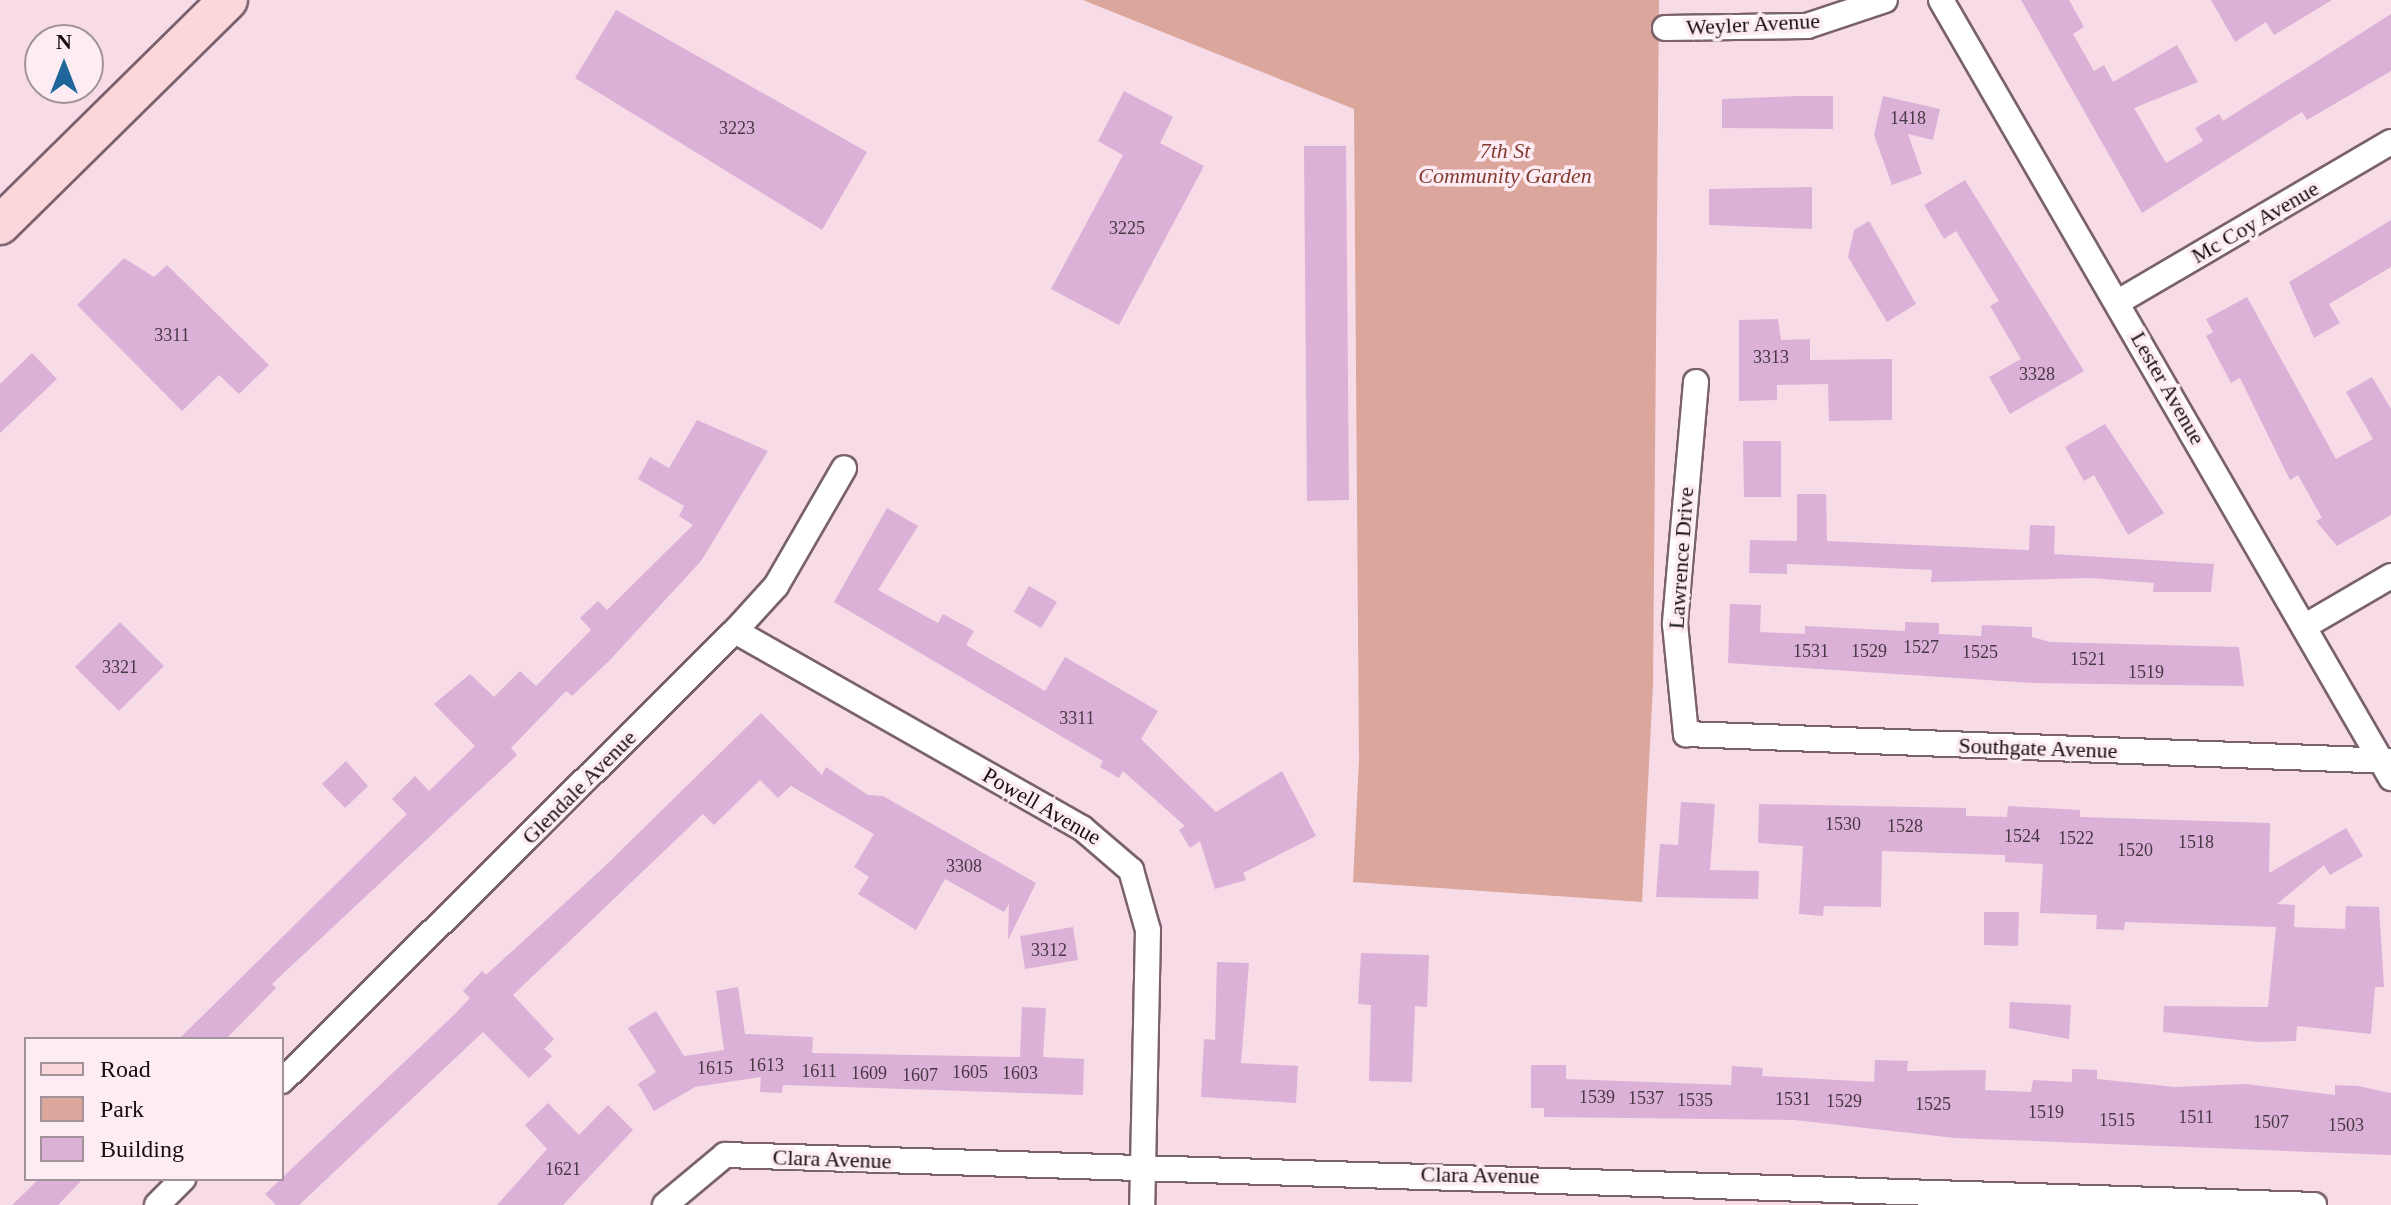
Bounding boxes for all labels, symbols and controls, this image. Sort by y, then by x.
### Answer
street label: Weyler Avenue [1685,7,1821,41]
north arrow [24,24,104,104]
text: N [56,29,72,54]
house number: 1418 [1890,107,1926,129]
house number: 3223 [719,117,755,139]
park label: 7th St Community Garden [1418,137,1592,188]
street label: Mc Coy Avenue [2186,175,2324,269]
house number: 3225 [1109,217,1145,239]
house number: 3311 [154,324,190,346]
street label: Lester Avenue [2125,326,2211,450]
house number: 3313 [1753,346,1789,368]
house number: 3328 [2019,363,2055,385]
street label: Lawrence Drive [1663,486,1699,630]
house number: 1527 [1903,636,1939,658]
house number: 1531 [1793,640,1829,662]
house number: 1529 [1851,640,1887,662]
house number: 1525 [1962,641,1998,663]
house number: 1521 [2070,648,2106,670]
house number: 3321 [102,656,138,678]
house number: 1519 [2128,661,2164,683]
house number: 3311 [1059,707,1095,729]
street label: Glendale Avenue [516,724,642,850]
street label: Southgate Avenue [1957,732,2119,764]
street label: Powell Avenue [978,761,1106,851]
house number: 1530 [1825,813,1861,835]
house number: 1528 [1887,815,1923,837]
house number: 1524 [2004,825,2040,847]
house number: 1522 [2058,827,2094,849]
house number: 1518 [2178,831,2214,853]
house number: 1520 [2117,839,2153,861]
house number: 3308 [946,855,982,877]
house number: 3312 [1031,939,1067,961]
legend [24,1037,284,1181]
house number: 1613 [748,1054,784,1076]
text: Road [100,1056,151,1082]
house number: 1615 [697,1057,733,1079]
house number: 1611 [801,1060,837,1082]
house number: 1605 [952,1061,988,1083]
house number: 1609 [851,1062,887,1084]
house number: 1603 [1002,1062,1038,1084]
house number: 1607 [902,1064,938,1086]
house number: 1539 [1579,1086,1615,1108]
house number: 1537 [1628,1087,1664,1109]
house number: 1531 [1775,1088,1811,1110]
house number: 1535 [1677,1089,1713,1111]
house number: 1529 [1826,1090,1862,1112]
house number: 1525 [1915,1093,1951,1115]
text: Park [100,1096,144,1122]
house number: 1519 [2028,1101,2064,1123]
house number: 1511 [2178,1106,2214,1128]
house number: 1515 [2099,1109,2135,1131]
house number: 1507 [2253,1111,2289,1133]
house number: 1503 [2328,1114,2364,1136]
text: Building [100,1136,184,1162]
street label: Clara Avenue [772,1144,892,1174]
house number: 1621 [545,1158,581,1180]
street label: Clara Avenue [1420,1161,1540,1189]

